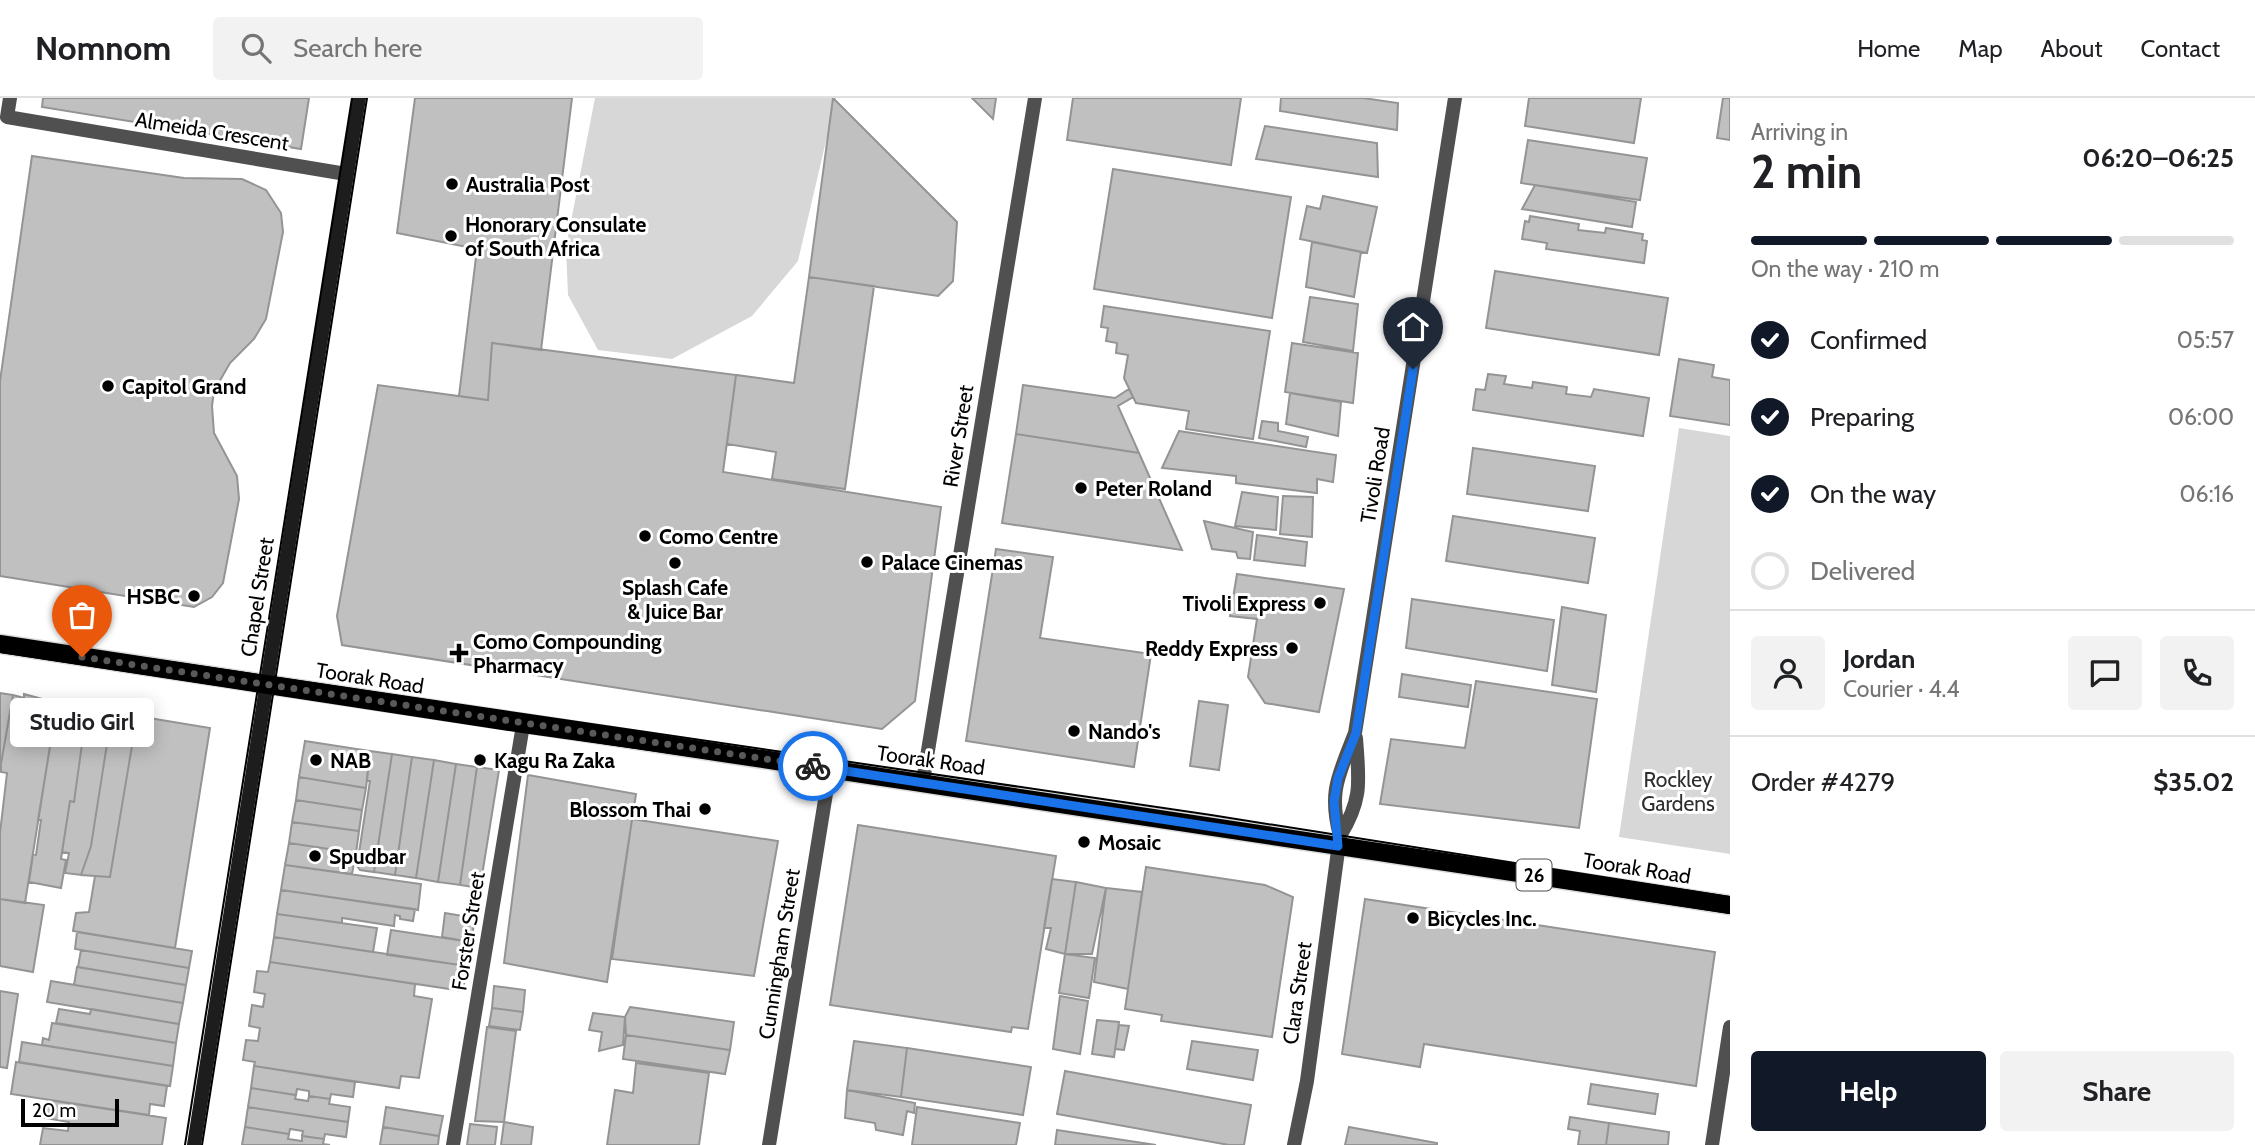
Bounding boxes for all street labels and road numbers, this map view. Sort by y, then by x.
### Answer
street label: Almeida Crescent [133,107,291,155]
street label: River Street [938,383,978,489]
street label: Tivoli Road [1355,425,1395,525]
street label: Chapel Street [235,536,279,658]
street label: Toorak Road [314,657,426,699]
street label: Toorak Road [875,740,987,780]
street label: Toorak Road [1581,847,1693,889]
road number: 26 [1516,860,1552,890]
street label: Cunningham Street [753,867,805,1041]
street label: Forster Street [446,870,490,992]
street label: Clara Street [1277,940,1317,1046]

